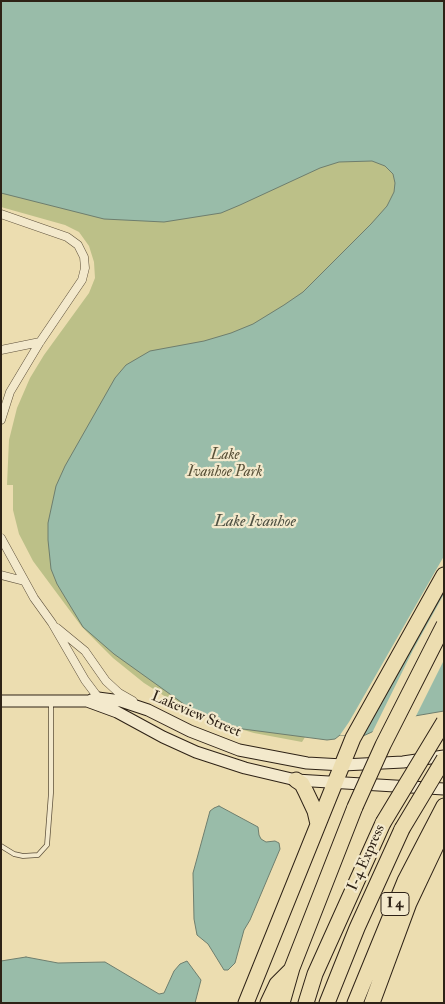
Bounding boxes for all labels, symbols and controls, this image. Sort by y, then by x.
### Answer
park label: Lake Ivanhoe Park [188,447,262,482]
water label: Lake Ivanhoe [214,513,296,533]
street label: Lakeview Street [149,688,243,742]
street label: I-4 Express [344,822,390,894]
road number: I 4 [381,892,409,916]

